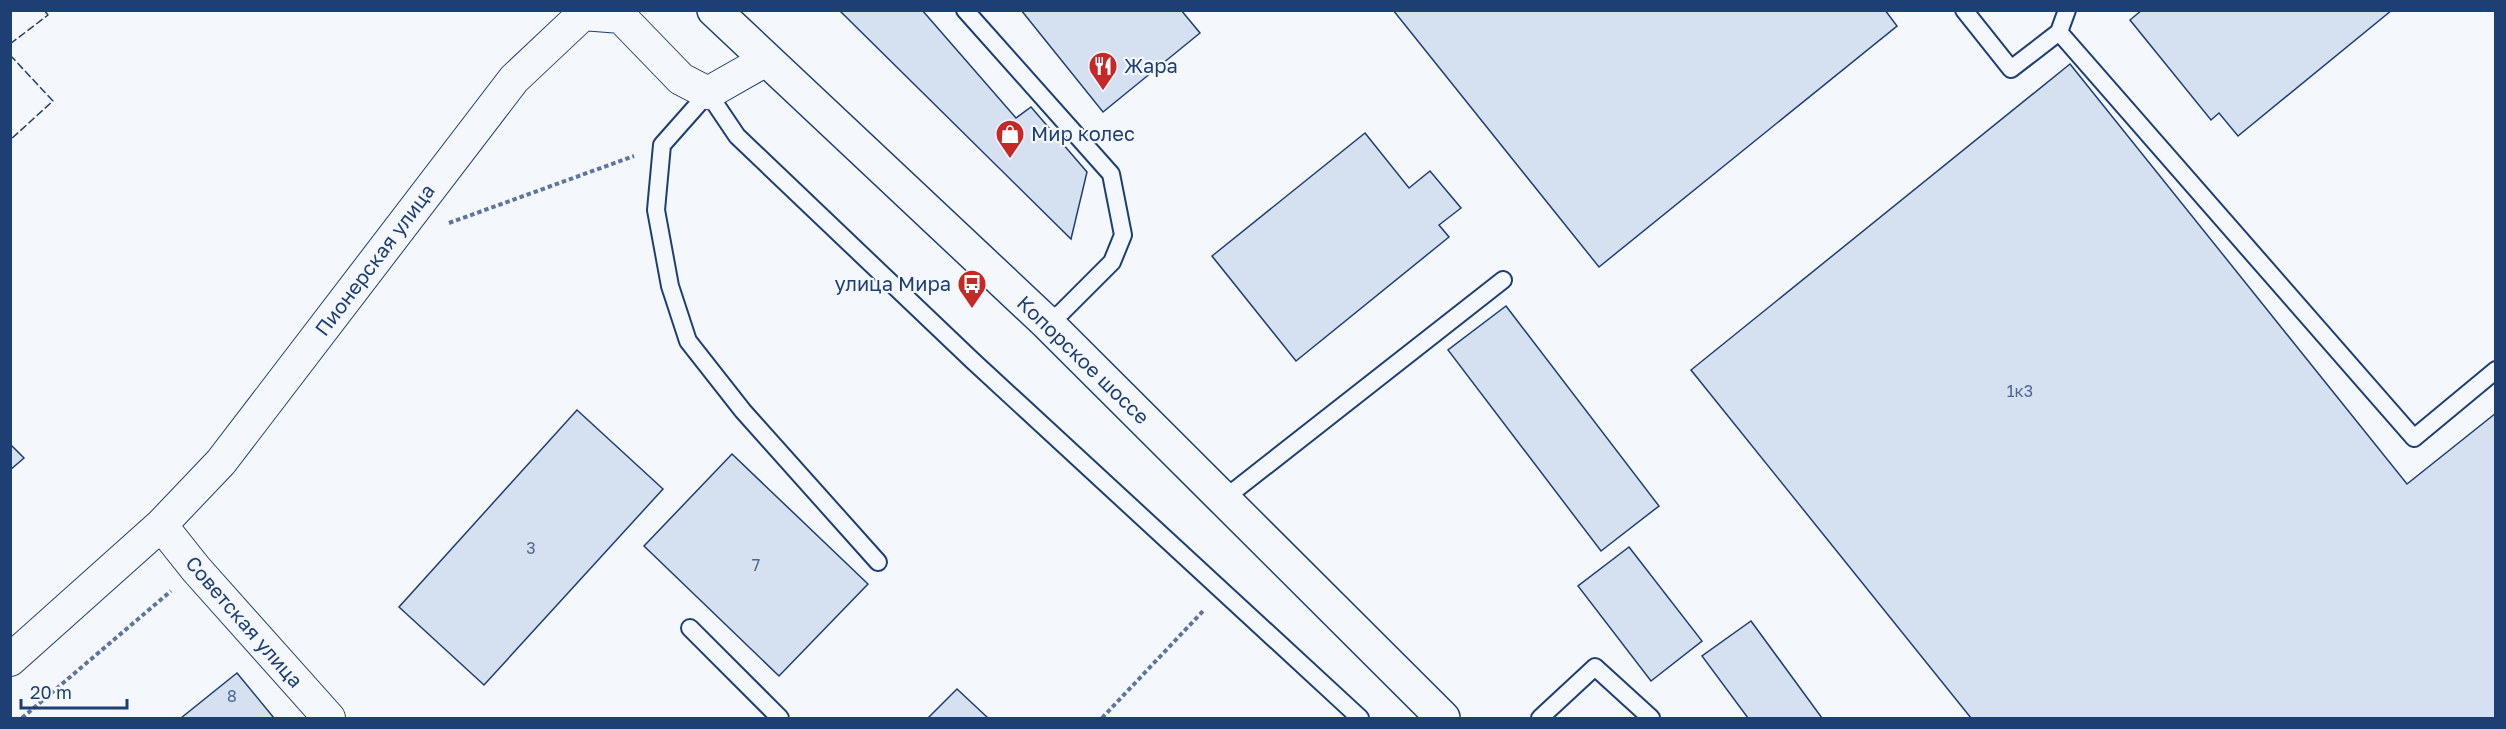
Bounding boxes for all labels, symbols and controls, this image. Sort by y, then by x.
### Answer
restaurant icon: Жара [1087,50,1119,92]
place label: Жара [1124,53,1178,77]
shop icon: Мир колес [994,118,1026,160]
place label: Мир колес [1031,121,1135,145]
street label: Пионерская улица [309,179,439,340]
bus stop icon: улица Мира [956,268,988,310]
place label: улица Мира [834,271,951,295]
street label: Копорское шоссе [1013,290,1155,428]
house number: 1к3 [2007,381,2033,401]
house number: 3 [526,538,536,558]
street label: Советская улица [181,551,308,692]
house number: 7 [752,555,760,575]
scale bar [21,672,128,710]
text: 20 m [30,681,72,703]
house number: 8 [227,686,237,706]

